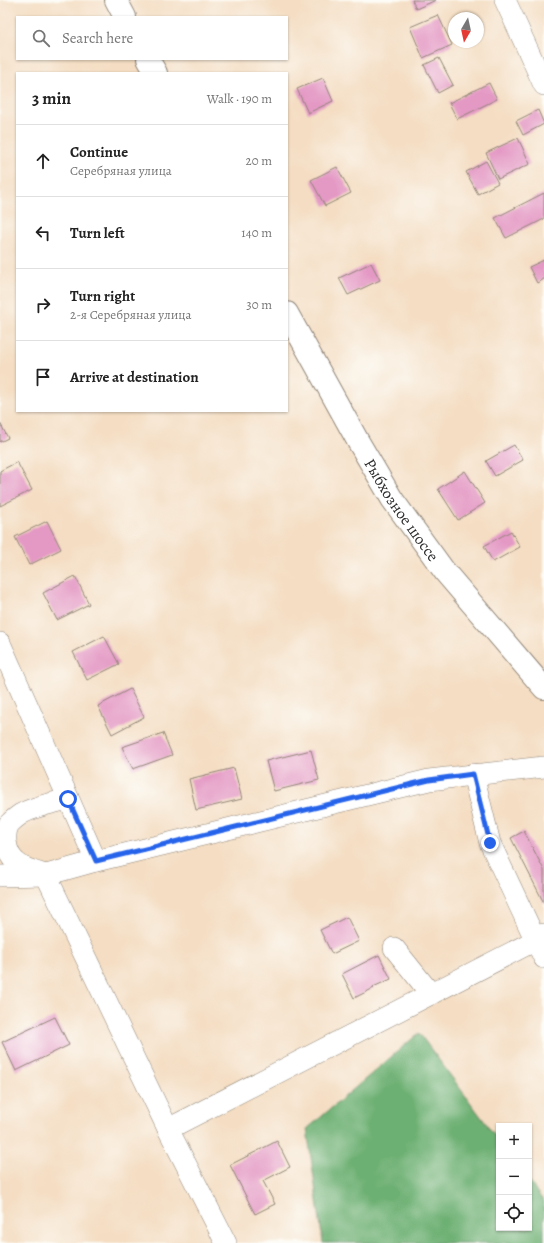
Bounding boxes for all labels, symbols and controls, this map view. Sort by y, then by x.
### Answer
north arrow [448,12,484,48]
search box [16,16,288,60]
icon: search [30,27,52,49]
text: Search here [62,28,133,48]
text: 3 min [32,87,71,110]
text: Walk · 190 m [207,90,272,107]
text: Continue [70,142,128,162]
icon: ahead [32,150,54,172]
text: 20 m [246,152,272,169]
text: Серебряная улица [70,162,172,179]
icon: left [32,222,54,244]
text: Turn left [70,223,125,243]
text: 140 m [241,224,272,241]
text: Turn right [70,286,135,306]
icon: right [32,294,54,316]
text: 30 m [246,296,272,313]
text: 2-я Серебряная улица [70,306,192,323]
icon: arrive [32,366,54,388]
text: Arrive at destination [70,367,199,387]
street label: Рыбхозное шоссе [359,455,444,566]
route start [59,790,77,808]
route end [481,834,499,852]
map controls [496,1123,532,1231]
button: + [496,1123,532,1159]
button: − [496,1159,532,1195]
button: locate [496,1195,532,1231]

